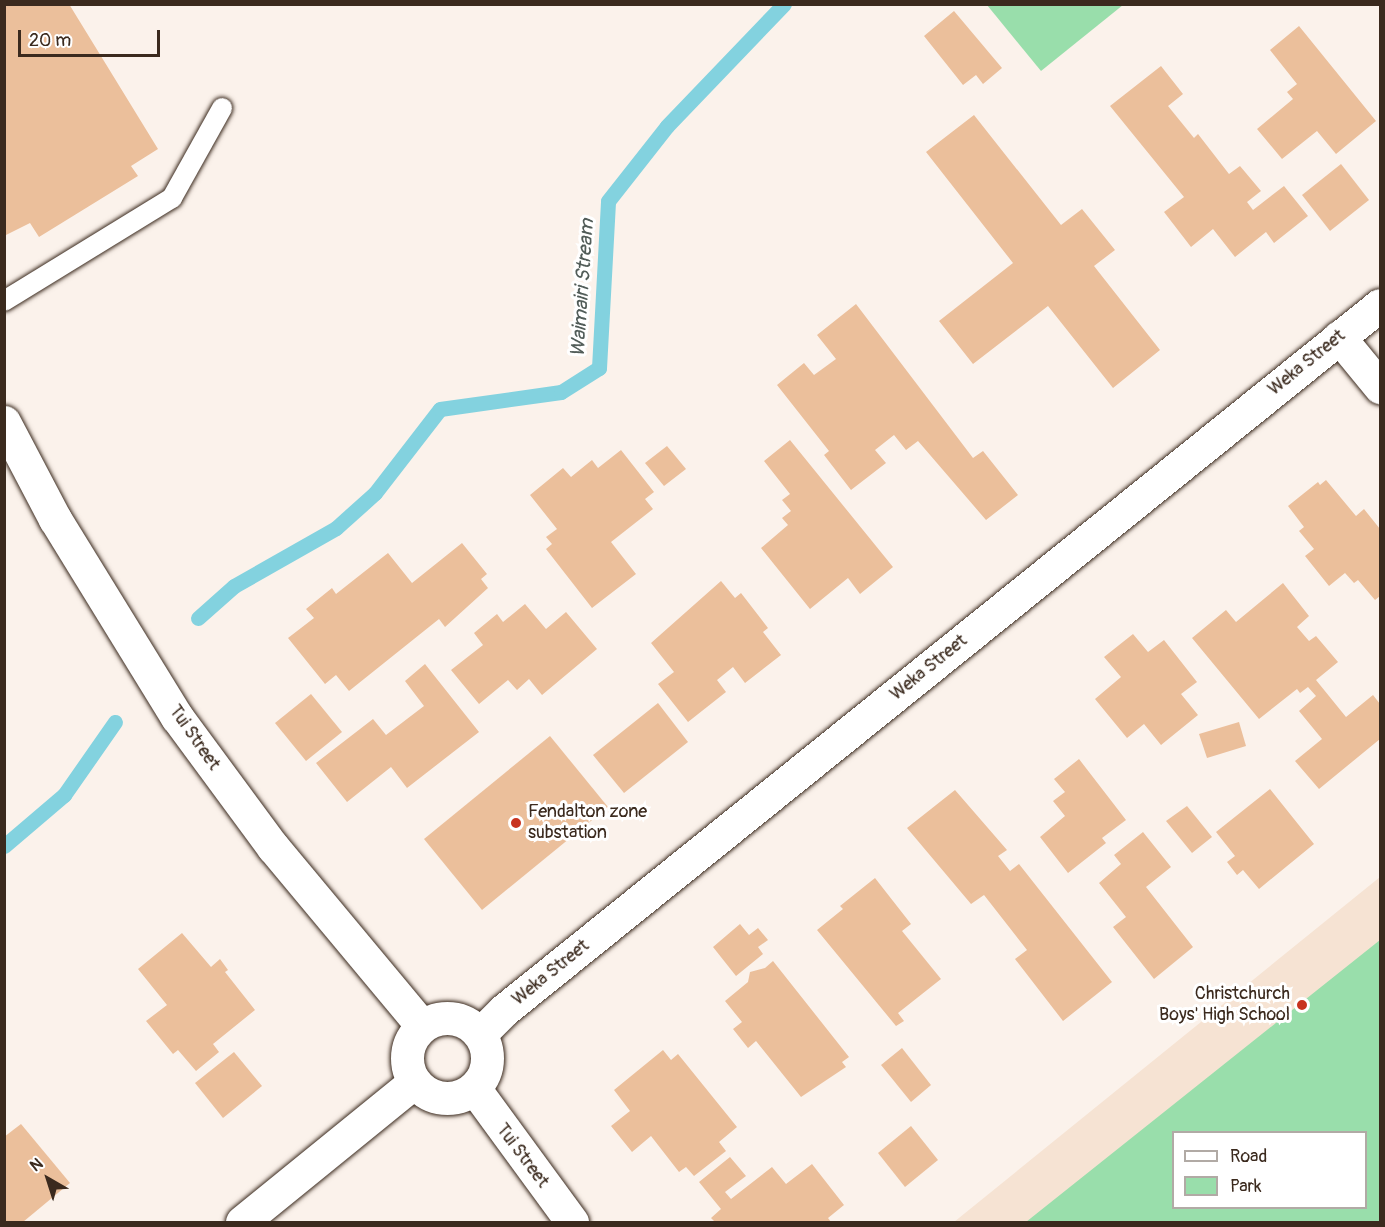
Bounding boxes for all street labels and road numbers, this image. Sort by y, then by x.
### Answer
street label: Weka Street [1264,325,1350,401]
street label: Weka Street [886,630,972,706]
street label: Tui Street [164,701,224,775]
street label: Weka Street [508,935,594,1011]
street label: Tui Street [491,1120,553,1192]

